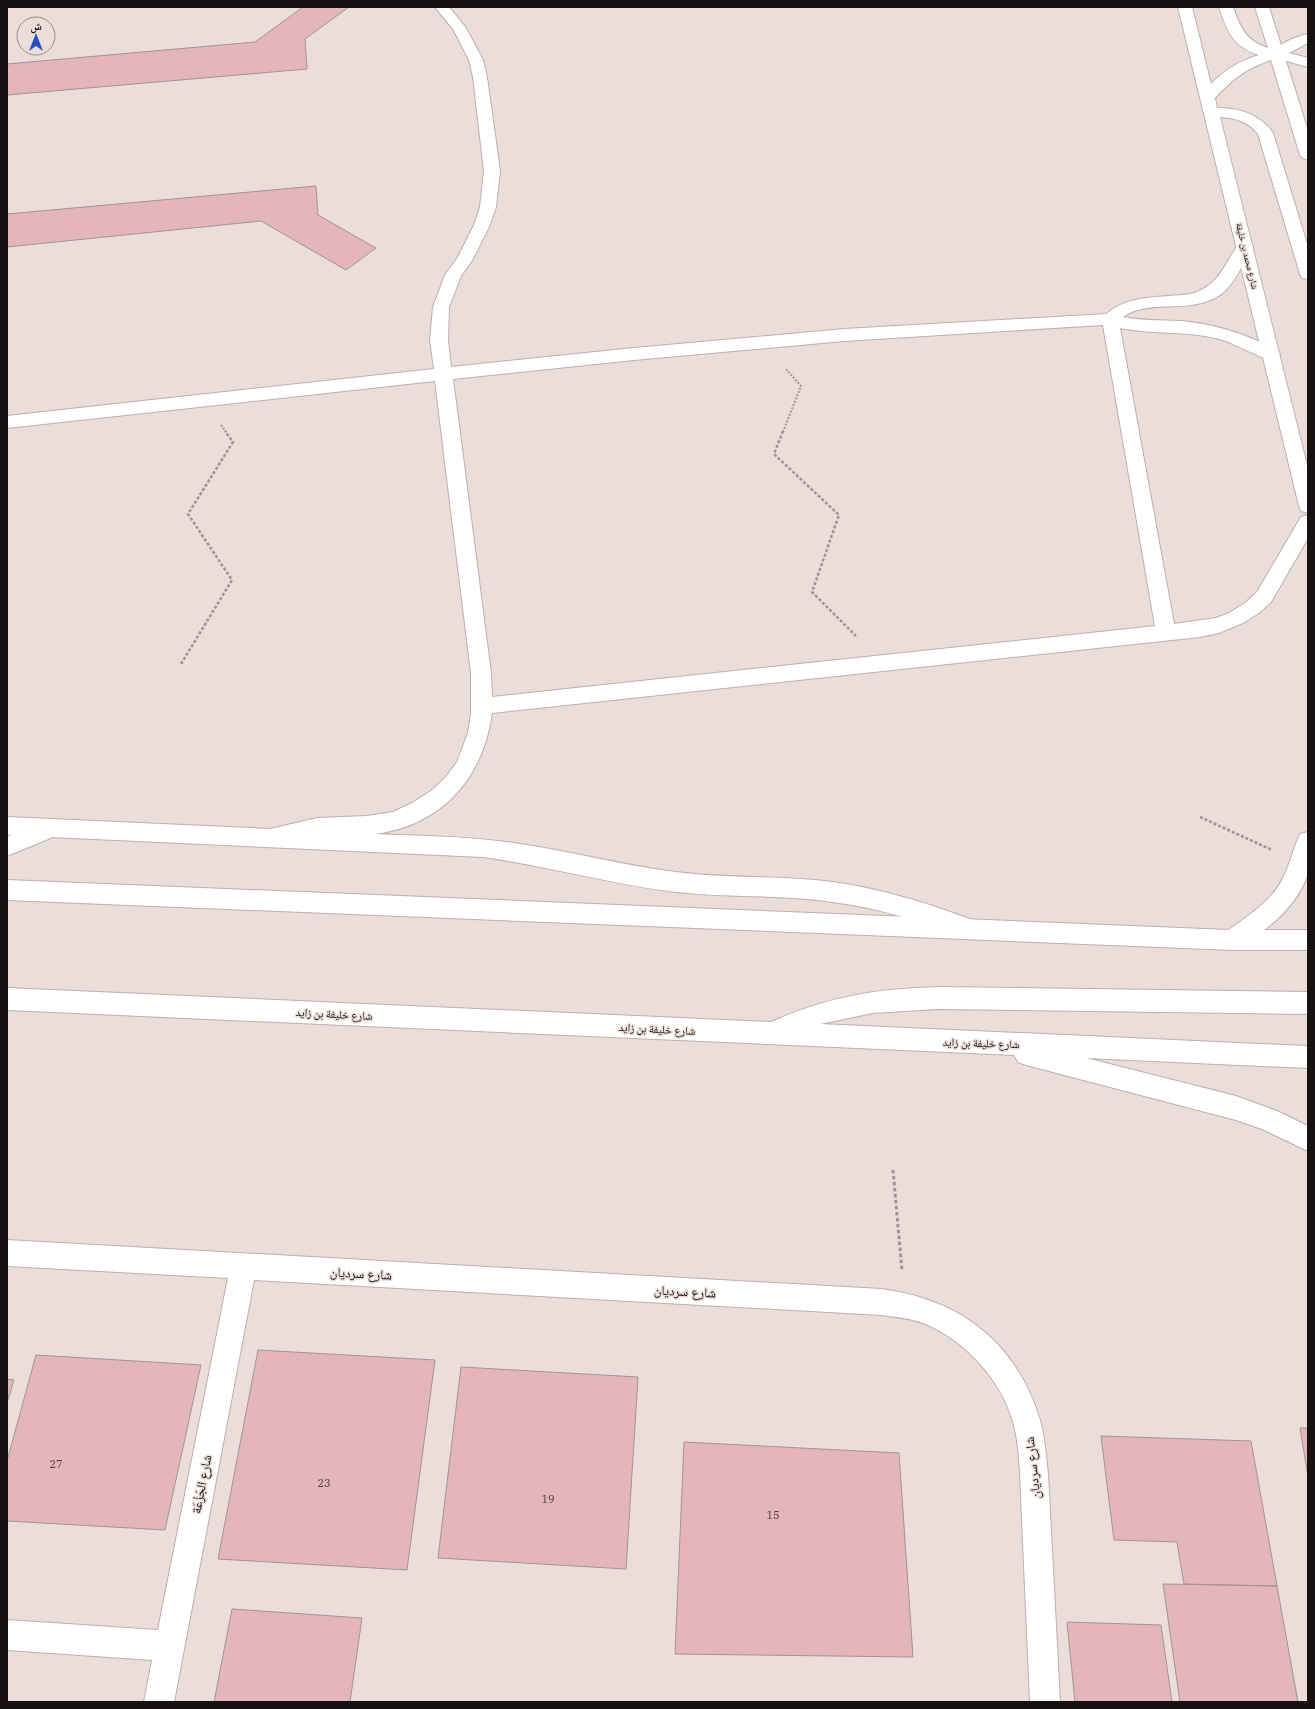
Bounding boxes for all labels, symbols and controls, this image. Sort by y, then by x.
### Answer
north arrow [16,16,56,56]
text: ش [30,19,42,34]
street label: شارع محمد بن خليفة [1233,222,1261,290]
street label: شارع خليفة بن زايد [295,1005,373,1023]
street label: شارع خليفة بن زايد [618,1020,696,1038]
street label: شارع خليفة بن زايد [942,1035,1020,1051]
street label: شارع سرديان [329,1263,393,1285]
street label: شارع سرديان [653,1281,717,1303]
street label: شارع سرديان [1021,1436,1045,1500]
street label: شارع الجَزْعَة [187,1453,217,1515]
house number: 27 [49,1457,63,1471]
house number: 23 [317,1476,331,1490]
house number: 19 [541,1492,555,1506]
house number: 15 [766,1508,780,1522]

